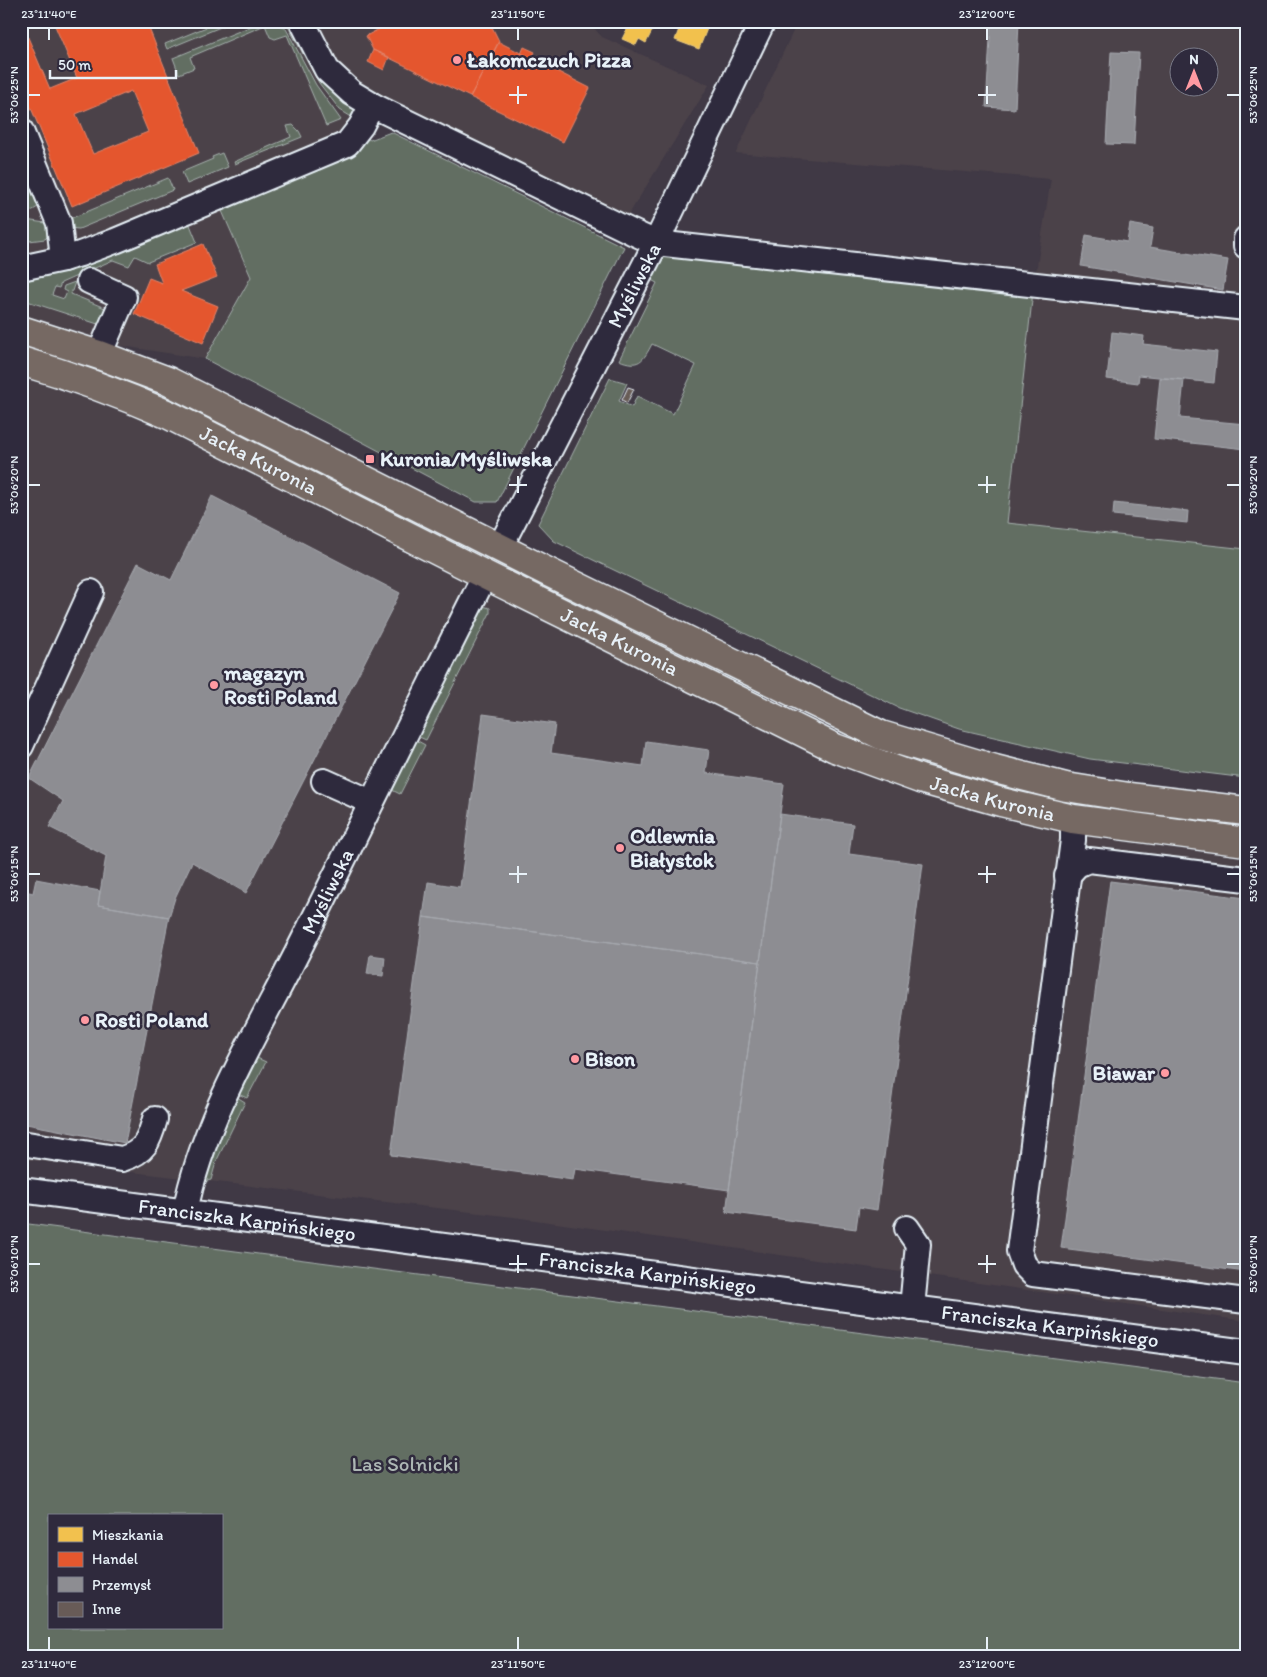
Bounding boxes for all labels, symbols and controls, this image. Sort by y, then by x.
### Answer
text: 23°11'40"E [21,7,77,21]
text: 23°11'50"E [491,7,546,21]
text: 23°12'00"E [959,7,1016,21]
place label: Łakomczuch Pizza [466,47,632,72]
scale bar [50,48,176,80]
north arrow [1170,48,1220,98]
text: N [1189,51,1199,68]
marker: Łakomczuch Pizza [451,54,463,66]
text: 50 m [58,56,91,74]
text: 53°06'25"N [7,66,21,124]
text: 53°06'25"N [1246,66,1260,124]
street label: Myśliwska [602,239,666,332]
street label: Jacka Kuronia [196,420,322,500]
place label: Kuronia/Myśliwska [380,446,552,472]
marker: Kuronia/Myśliwska [364,453,376,465]
text: 53°06'20"N [7,456,21,514]
text: 53°06'20"N [1246,456,1260,514]
street label: Jacka Kuronia [557,601,683,681]
place label: magazyn Rosti Poland [223,660,338,709]
marker: magazyn Rosti Poland [208,679,220,691]
street label: Jacka Kuronia [927,769,1058,826]
place label: Odlewnia Białystok [630,823,716,873]
marker: Odlewnia Białystok [614,842,626,854]
street label: Myśliwska [296,845,359,938]
text: 53°06'15"N [7,846,21,902]
text: 53°06'15"N [1246,846,1260,902]
place label: Rosti Poland [95,1007,209,1032]
marker: Rosti Poland [79,1014,91,1026]
place label: Bison [585,1046,636,1071]
marker: Bison [569,1053,581,1065]
place label: Biawar [1093,1060,1156,1085]
marker: Biawar [1159,1067,1171,1079]
street label: Franciszka Karpińskiego [137,1193,357,1246]
text: 53°06'10"N [7,1235,21,1293]
text: 53°06'10"N [1246,1235,1260,1293]
street label: Franciszka Karpińskiego [537,1246,758,1299]
street label: Franciszka Karpińskiego [940,1299,1160,1352]
park label: Las Solnicki [351,1451,459,1476]
legend [48,1514,222,1630]
text: Mieszkania [92,1526,164,1544]
text: Handel [92,1550,139,1568]
text: Przemysł [92,1576,152,1594]
text: Inne [92,1600,121,1618]
text: 23°11'40"E [21,1657,77,1671]
text: 23°11'50"E [491,1657,546,1671]
text: 23°12'00"E [959,1657,1016,1671]

